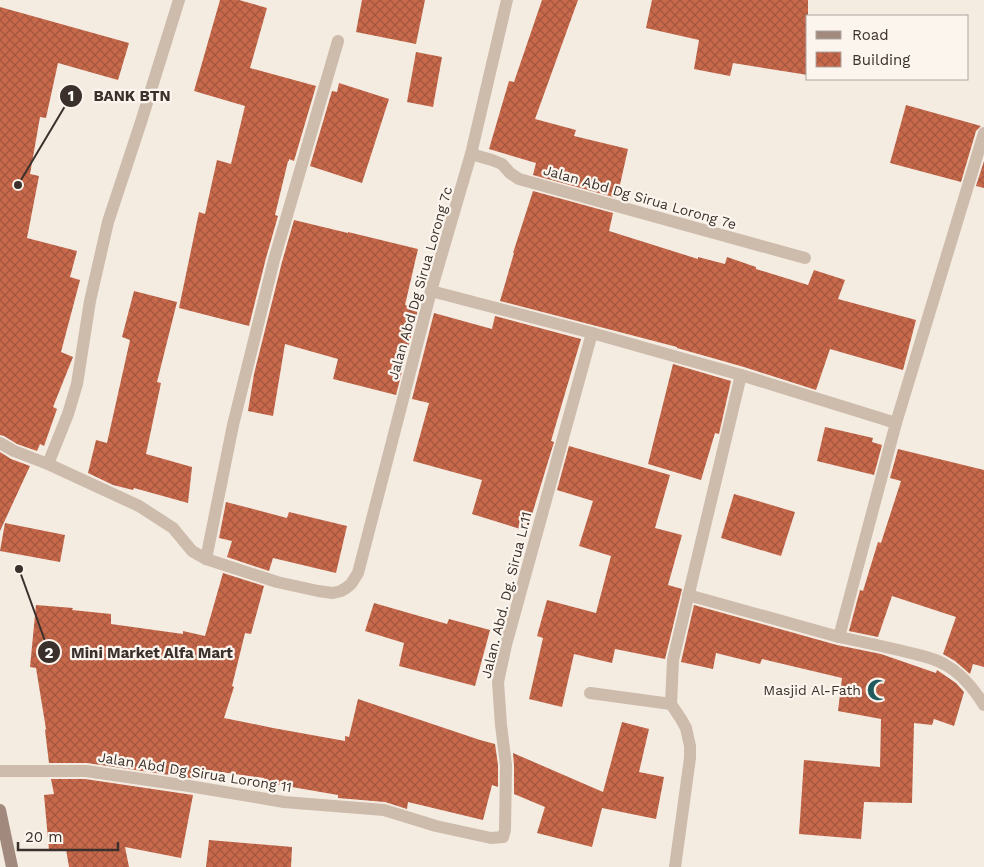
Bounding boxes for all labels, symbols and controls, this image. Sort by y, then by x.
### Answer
legend [806,15,969,80]
text: Road [852,26,889,44]
text: Building [852,51,910,69]
callout: BANK BTN [58,81,180,111]
text: 1 [68,87,74,105]
text: BANK BTN [93,87,171,105]
street label: Jalan Abd Dg Sirua Lorong 7e [542,162,738,232]
street label: Jalan Abd Dg Sirua Lorong 7c [385,185,455,381]
street label: Jalan. Abd. Dg. Sirua Lr.11 [478,510,534,680]
callout: Mini Market Alfa Mart [36,637,243,667]
text: 2 [45,644,54,662]
text: Mini Market Alfa Mart [71,644,233,662]
mosque icon: Masjid Al-Fath [865,677,891,703]
place label: Masjid Al-Fath [763,682,861,698]
street label: Jalan Abd Dg Sirua Lorong 11 [97,749,293,795]
scale bar [18,820,118,852]
text: 20 m [25,828,63,846]

